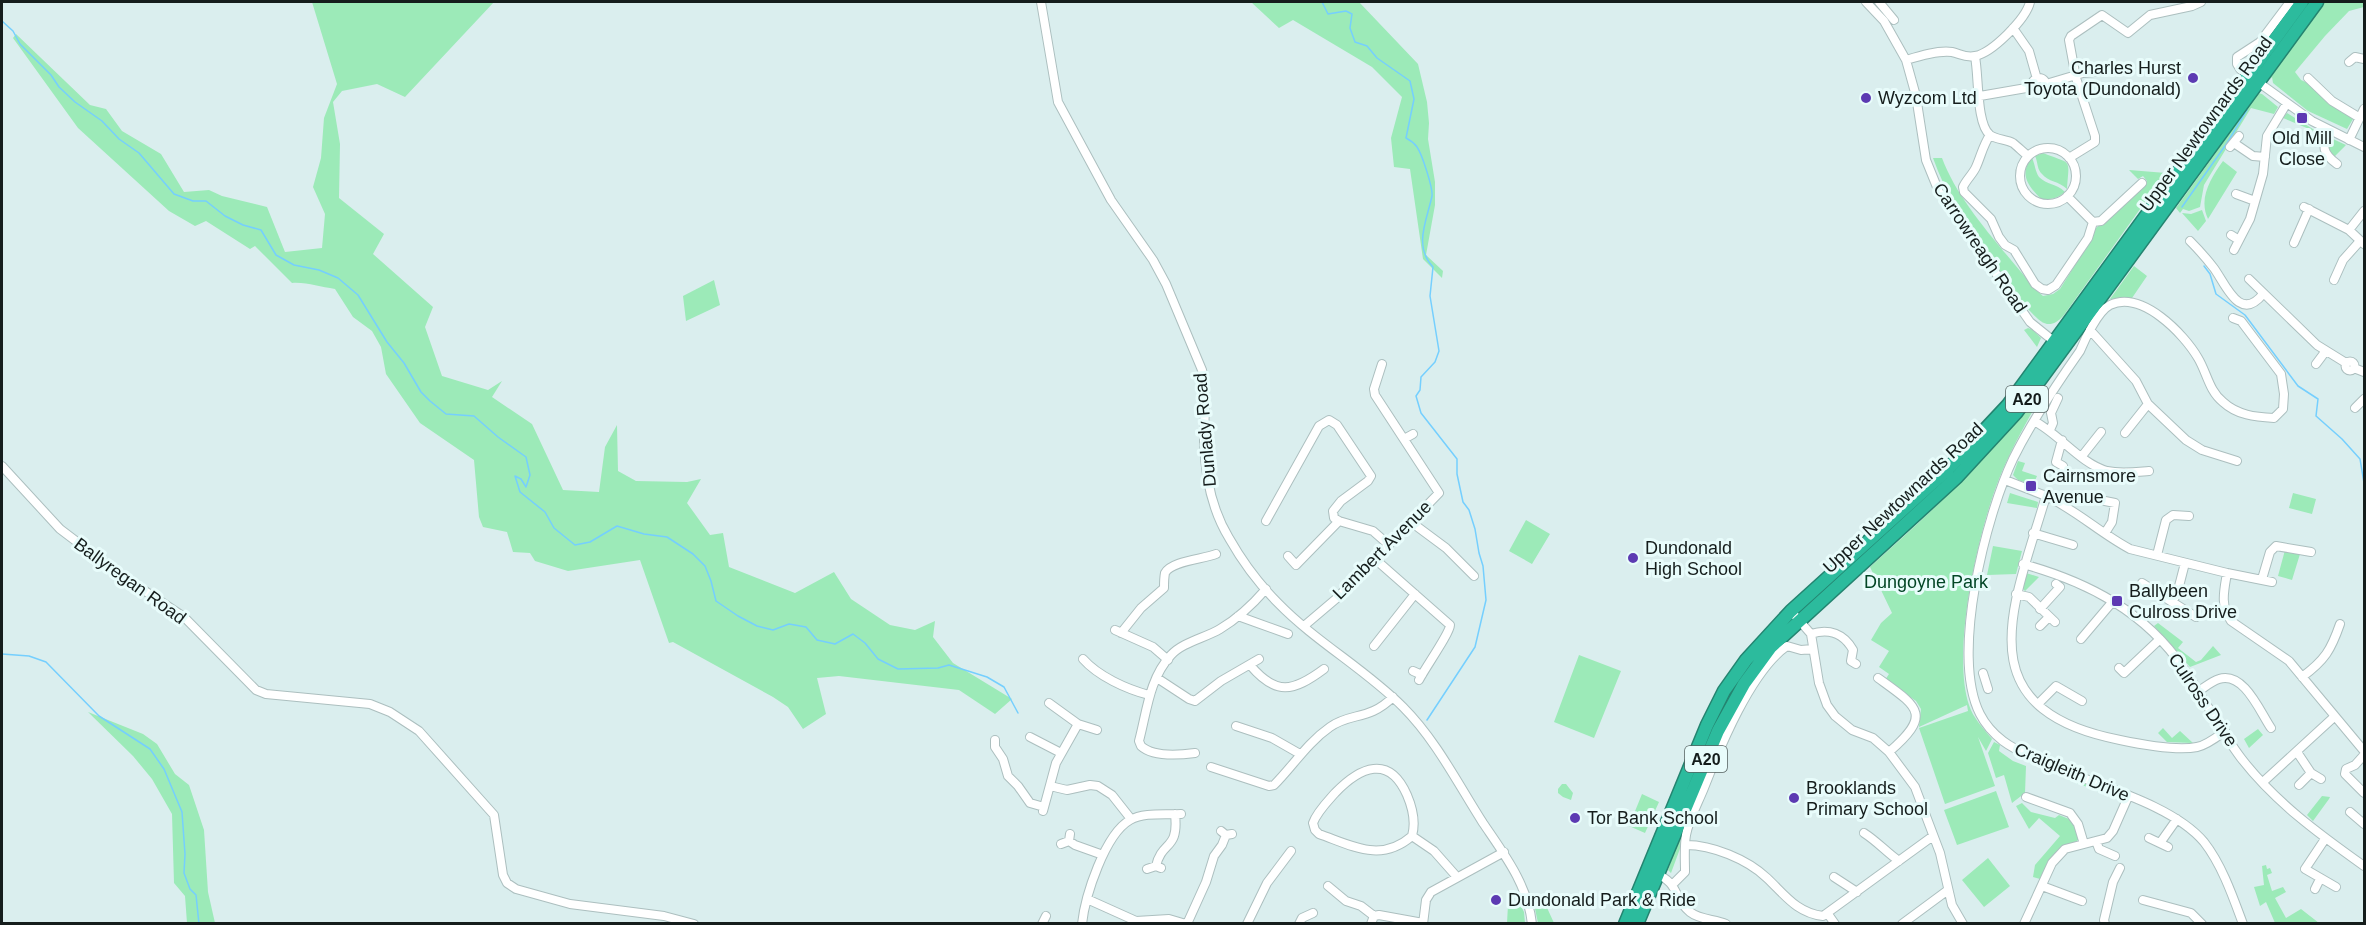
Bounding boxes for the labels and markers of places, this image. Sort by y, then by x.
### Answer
place label: Charles Hurst Toyota (Dundonald) [2024,58,2181,99]
marker: Charles Hurst Toyota (Dundonald) [2186,71,2200,85]
place label: Wyzcom Ltd [1878,88,1977,108]
marker: Wyzcom Ltd [1859,91,1873,105]
marker: Old Mill Close [2295,111,2309,125]
place label: Old Mill Close [2272,128,2332,169]
place label: Cairnsmore Avenue [2043,466,2136,507]
marker: Cairnsmore Avenue [2024,479,2038,493]
place label: Dundonald High School [1645,538,1742,579]
marker: Dundonald High School [1626,551,1640,565]
place label: Ballybeen Culross Drive [2129,581,2237,622]
marker: Ballybeen Culross Drive [2110,594,2124,608]
place label: Brooklands Primary School [1806,778,1928,819]
marker: Brooklands Primary School [1787,791,1801,805]
place label: Tor Bank School [1587,808,1718,828]
marker: Tor Bank School [1568,811,1582,825]
place label: Dundonald Park & Ride [1508,890,1696,910]
marker: Dundonald Park & Ride [1489,893,1503,907]

